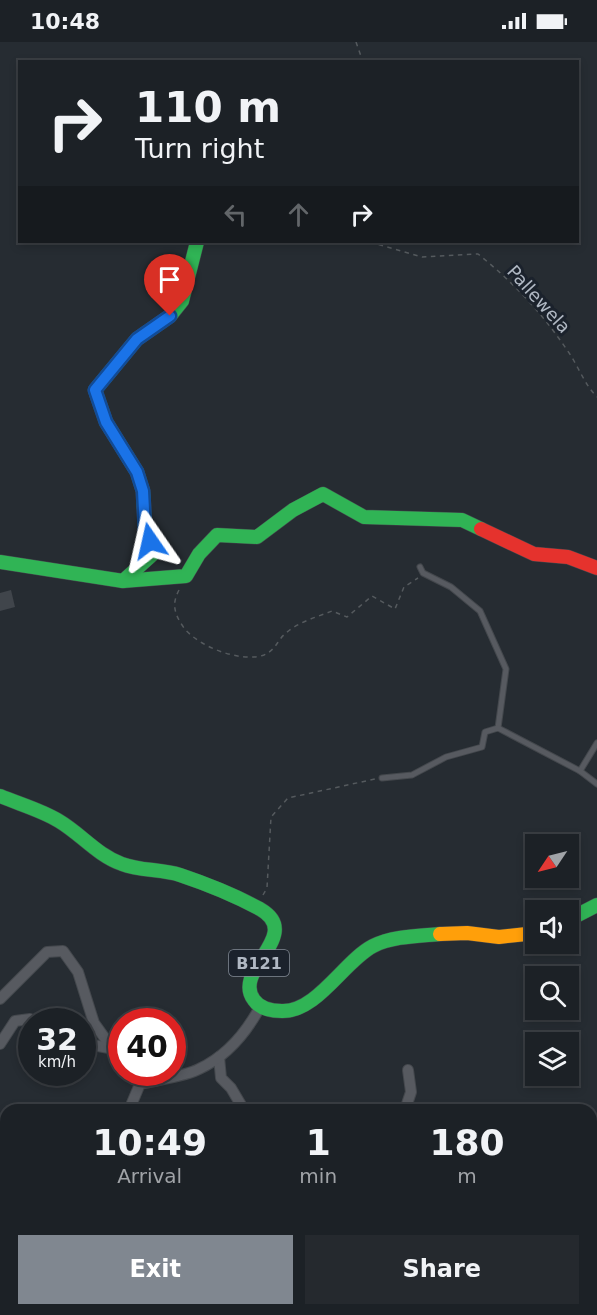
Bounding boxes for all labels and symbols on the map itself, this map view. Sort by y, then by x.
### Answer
pin [144,254,195,316]
street label: Pallewela [503,261,575,337]
position arrow [118,509,182,573]
north arrow [525,834,579,888]
road number: B121 [229,950,289,976]
speed limit sign: 40 [108,1008,186,1086]

